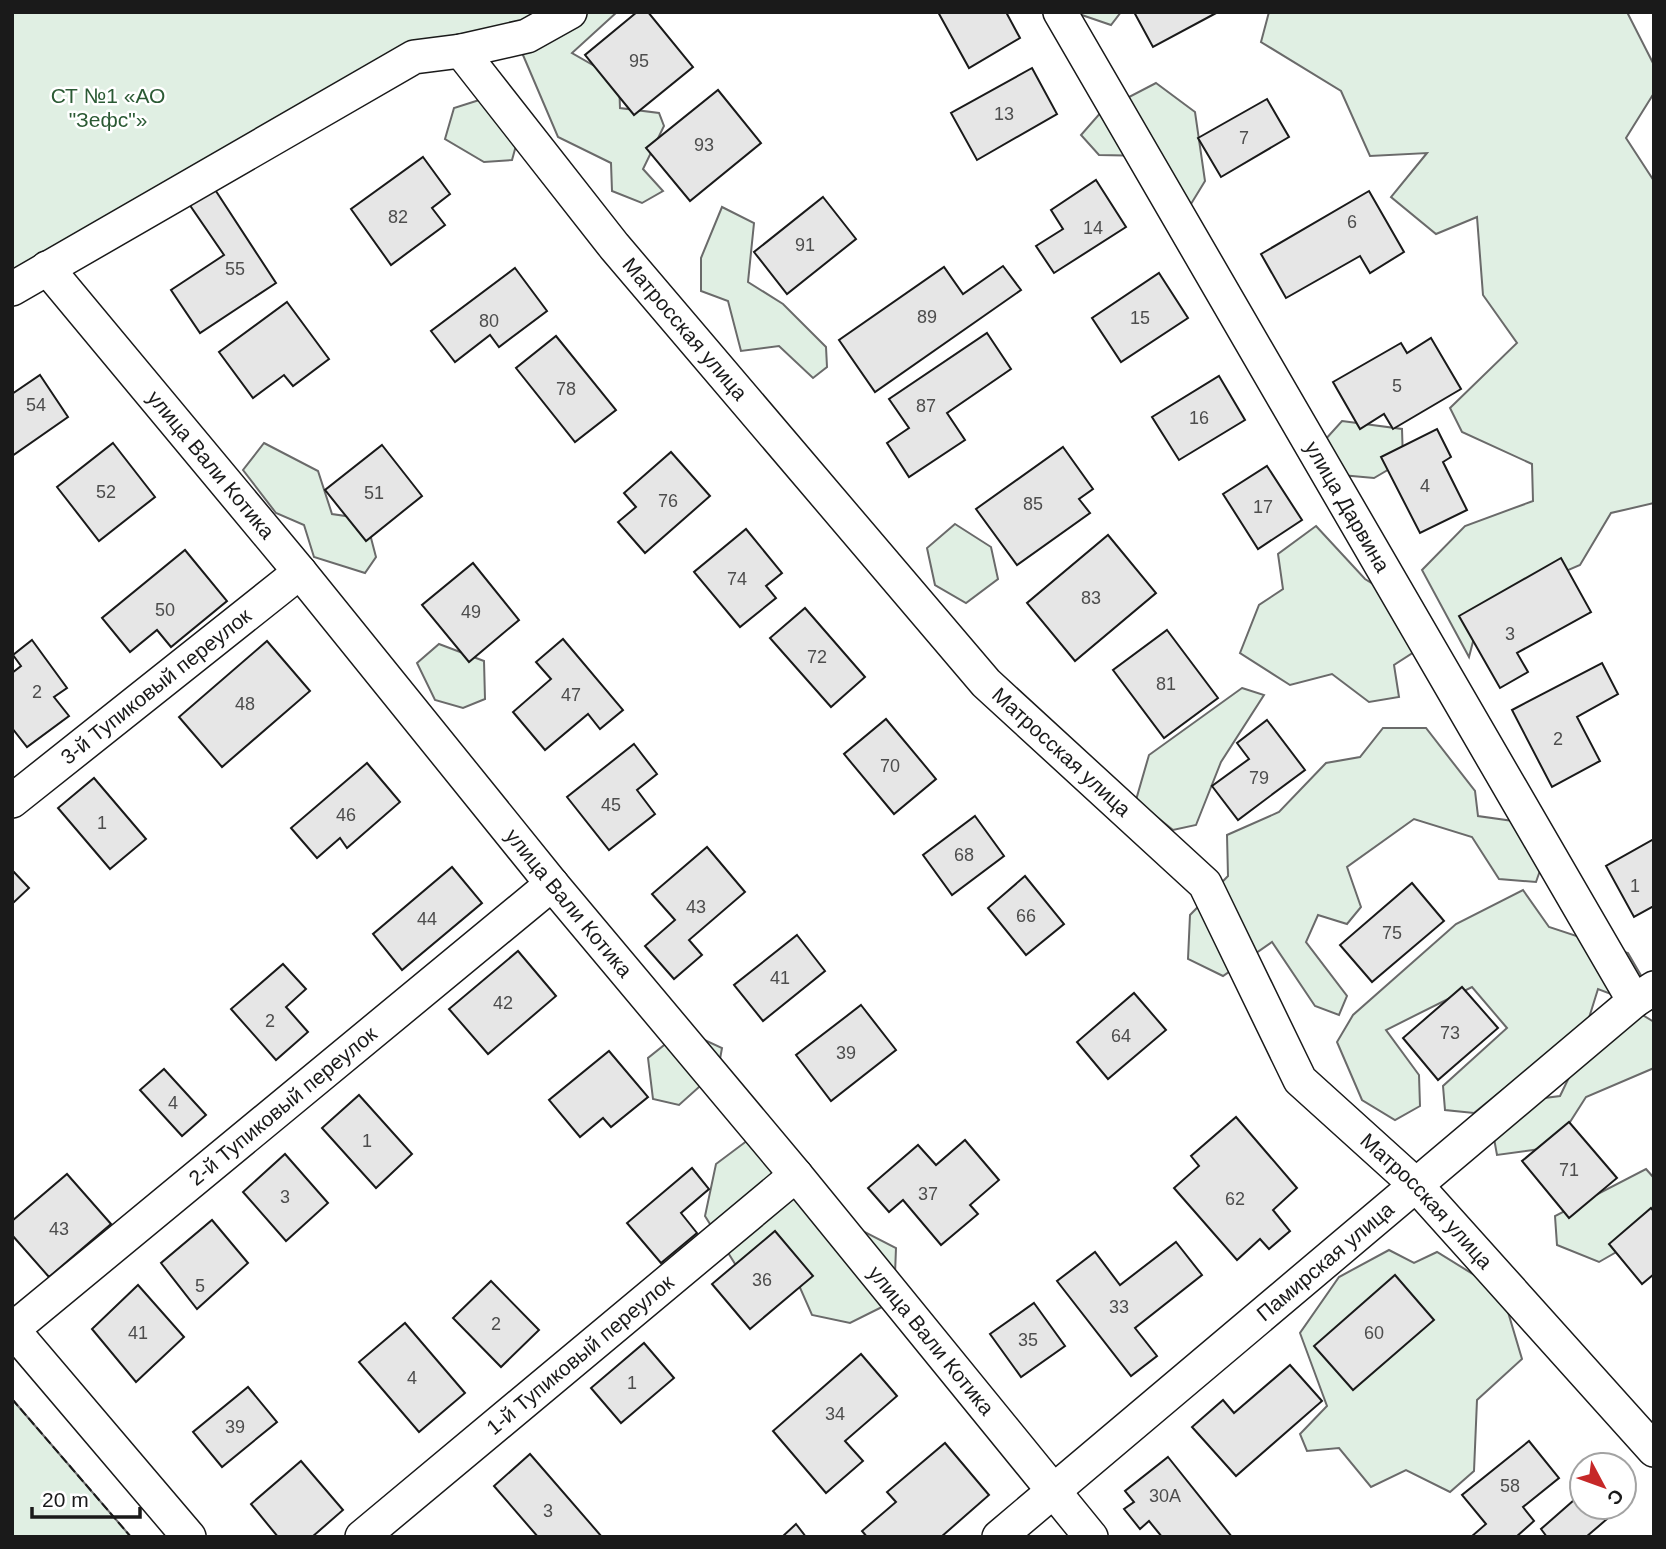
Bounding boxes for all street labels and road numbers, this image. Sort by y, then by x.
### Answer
street label: Матросская улица [618,253,752,405]
street label: улица Вали Котика [143,386,279,543]
street label: улица Дарвина [1301,437,1395,576]
street label: 3-й Тупиковый переулок [56,603,256,769]
street label: Матросская улица [988,683,1136,821]
street label: улица Вали Котика [501,824,637,982]
street label: 2-й Тупиковый переулок [184,1021,382,1190]
street label: Матросская улица [1356,1128,1497,1273]
street label: Памирская улица [1252,1197,1398,1325]
street label: улица Вали Котика [864,1261,999,1420]
street label: 1-й Тупиковый переулок [481,1271,677,1441]

